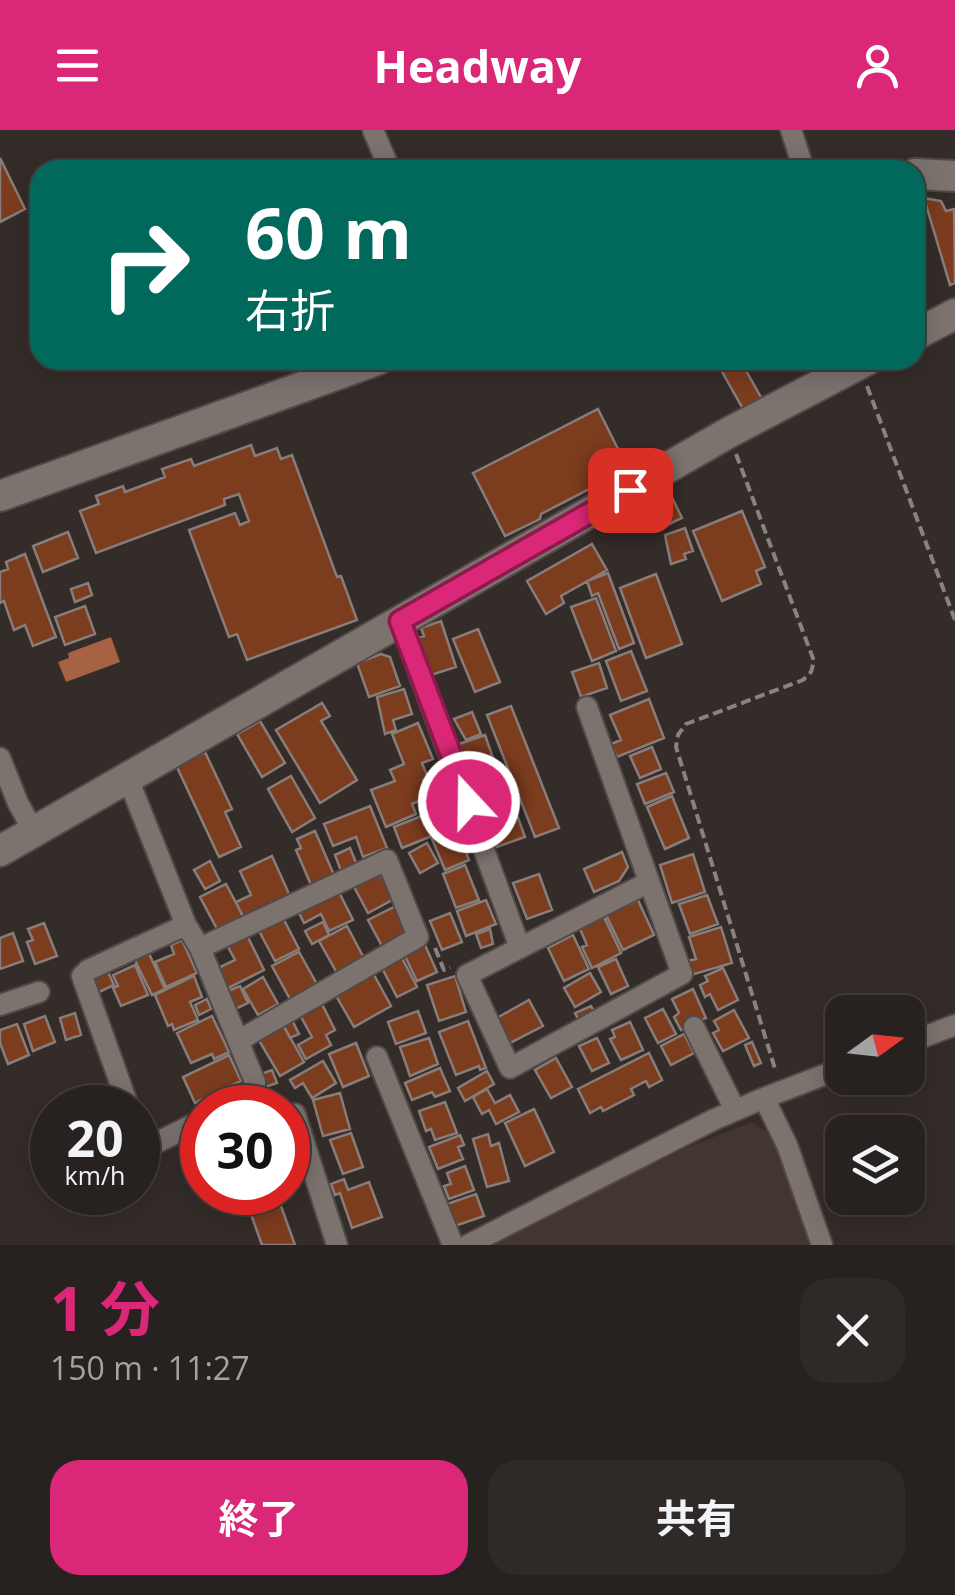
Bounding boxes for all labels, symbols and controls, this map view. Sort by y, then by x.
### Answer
text: Headway [374,35,581,96]
icon: menu [50,38,105,93]
icon: person [850,38,905,93]
text: 60 m [245,184,412,280]
icon: right [80,200,210,330]
text: 右折 [245,279,335,340]
pin [588,448,673,533]
icon: arrive [603,463,658,518]
position arrow [417,750,521,854]
north arrow [825,995,925,1095]
map controls [825,995,925,1215]
speed limit sign: 30 [180,1085,310,1215]
text: 20 [66,1104,124,1172]
button: layers [825,1115,925,1215]
text: km/h [65,1158,125,1192]
text: 1 分 [50,1267,160,1349]
button: close [800,1278,905,1383]
text: 150 m · 11:27 [50,1346,249,1389]
button: 終了 [50,1460,468,1575]
button: 共有 [488,1460,905,1575]

